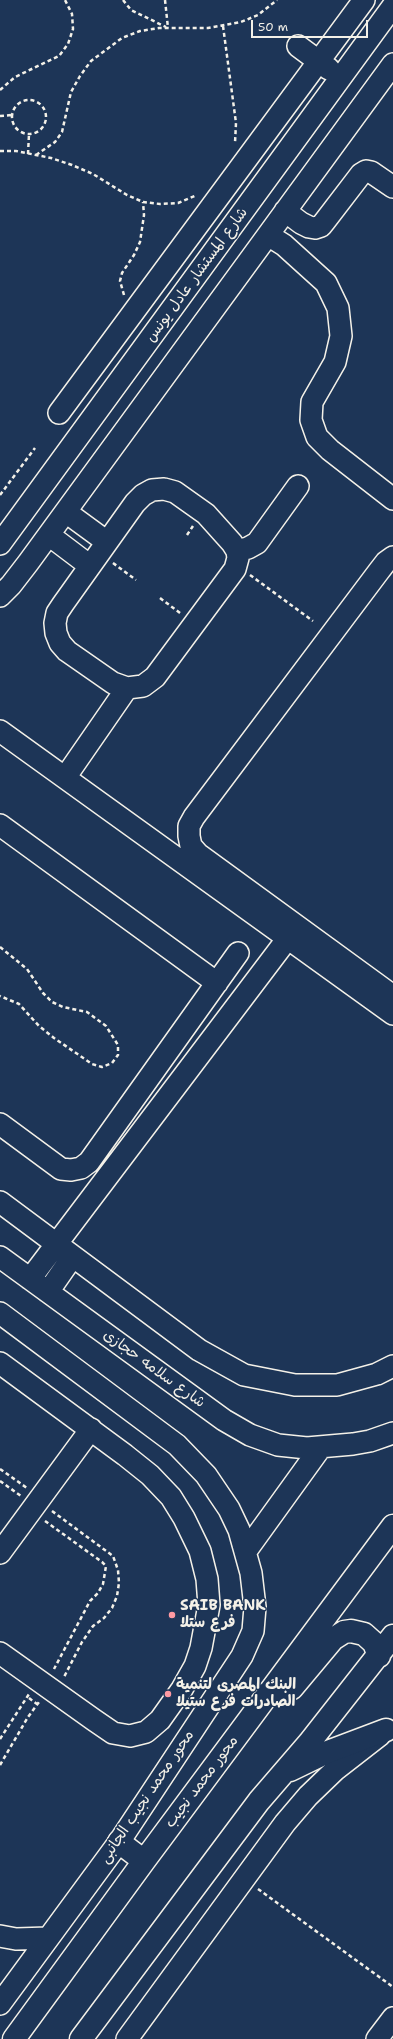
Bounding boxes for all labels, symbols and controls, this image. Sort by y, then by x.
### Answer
scale bar [253,12,370,38]
text: 50 m [258,19,288,35]
street label: شارع المستشار عادل يونس [142,204,252,346]
street label: شارع سلامه حجازى [99,1326,209,1412]
place label: SAIB BANK فرع ستلا [180,1597,265,1632]
marker: SAIB BANK فرع ستلا [167,1610,177,1620]
place label: البنك المصرى لتنمية الصادرات فرع ستيلا [176,1676,296,1711]
marker: البنك المصرى لتنمية الصادرات فرع ستيلا [163,1689,173,1699]
street label: محور محمد نجيب الجانبى [96,1727,198,1867]
street label: محور محمد نجيب [162,1732,242,1832]

